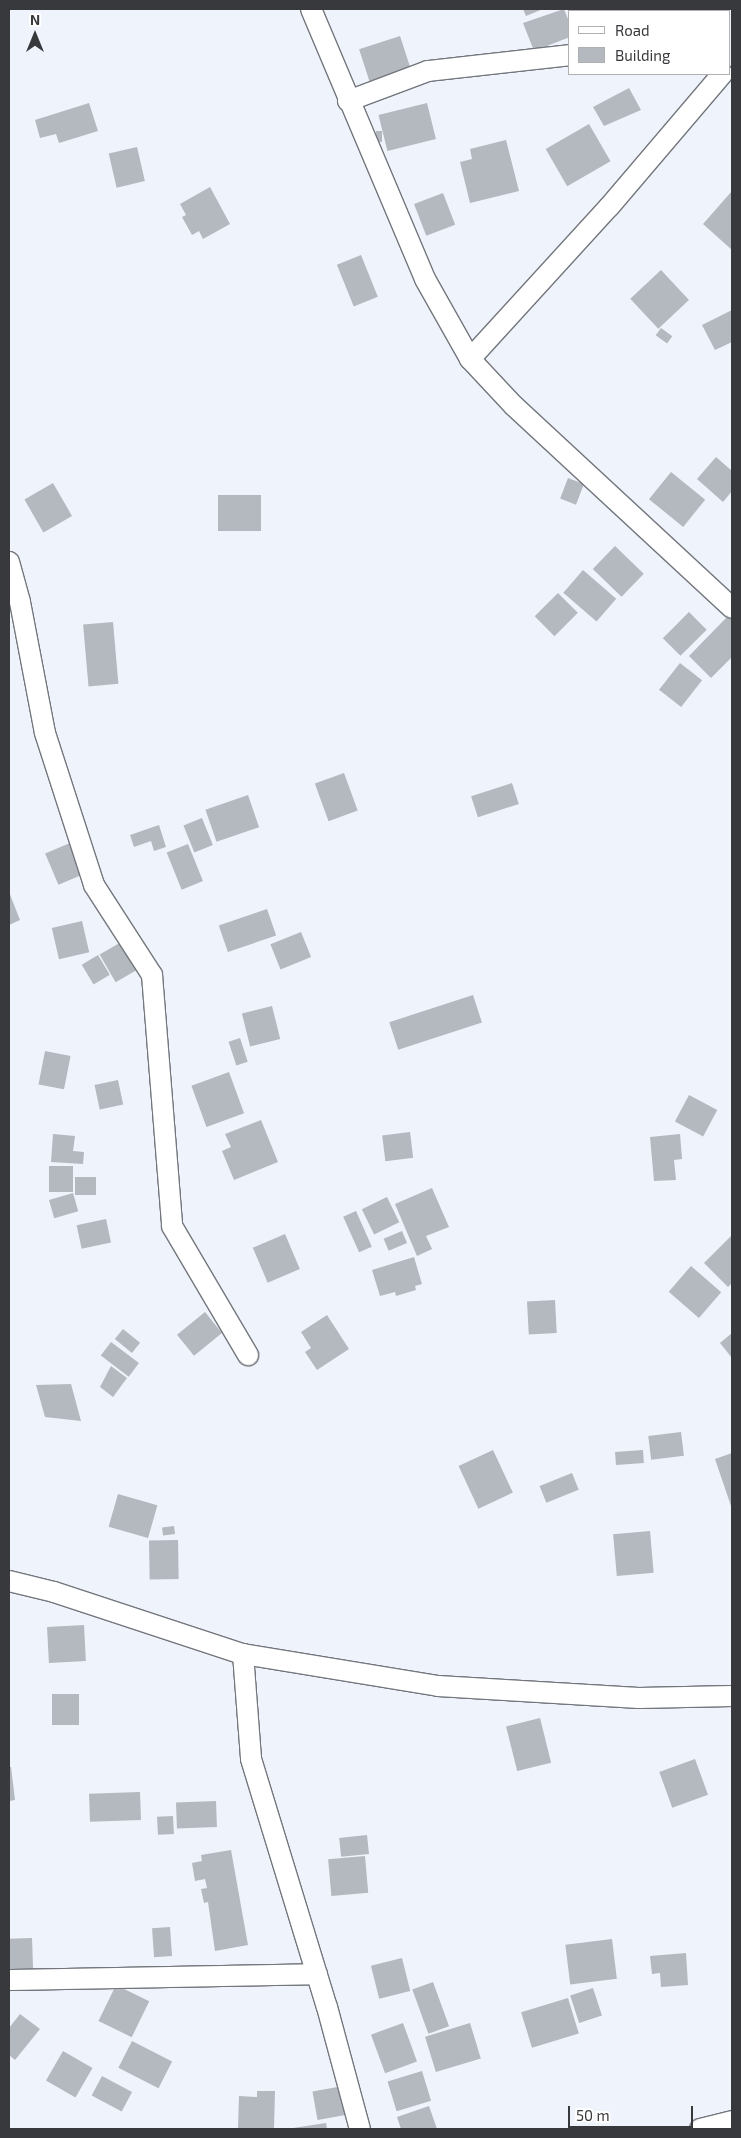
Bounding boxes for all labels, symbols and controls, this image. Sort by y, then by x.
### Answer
north arrow [10,10,60,60]
legend [568,10,731,75]
text: N [30,11,40,28]
text: Road [615,21,650,39]
text: Building [615,46,670,64]
scale bar [571,2096,696,2128]
text: 50 m [576,2106,610,2124]

